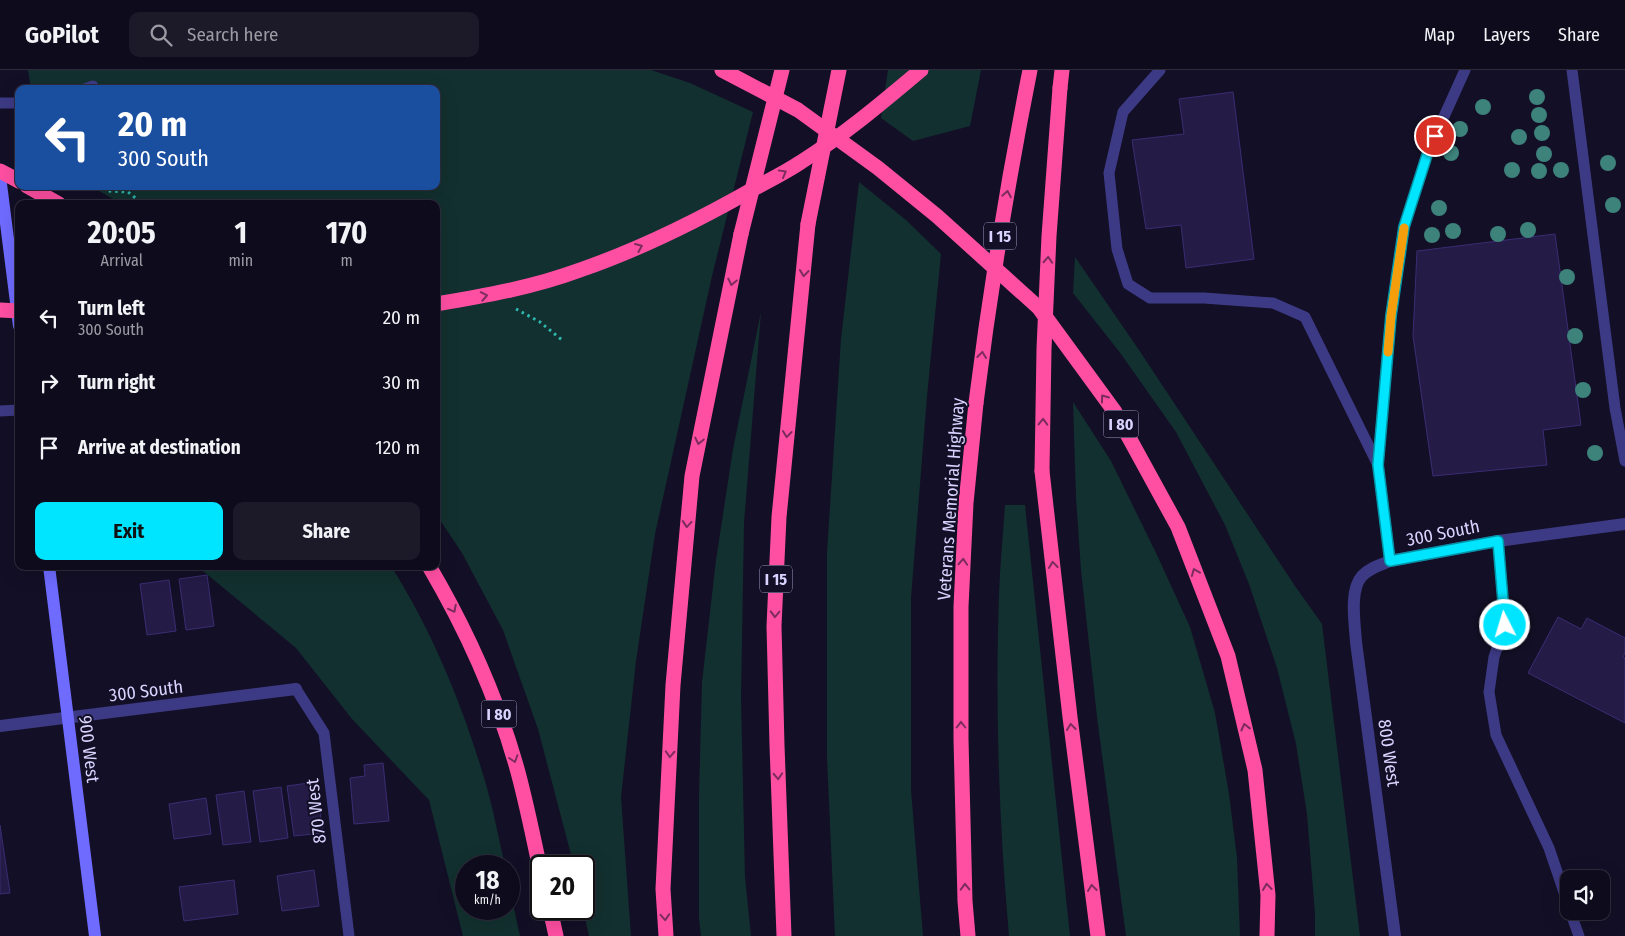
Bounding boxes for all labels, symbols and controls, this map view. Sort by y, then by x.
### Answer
search box [129,12,479,57]
text: GoPilot [25,21,99,49]
icon: search [147,21,175,49]
text: Search here [187,23,279,46]
text: Map [1424,24,1455,46]
text: Layers [1483,24,1530,46]
text: Share [1558,24,1600,46]
text: 20 m [118,103,187,145]
icon: left [35,105,100,170]
pin [1414,115,1456,157]
icon: arrive [1421,122,1449,150]
text: 300 South [118,145,209,172]
one-way arrow [778,169,787,179]
one-way arrow [1001,190,1011,199]
text: 20:05 [88,215,156,251]
text: 1 [234,215,247,251]
text: 170 [326,215,367,251]
road number: I 15 [984,223,1016,250]
one-way arrow [634,243,643,254]
text: Arrival [101,251,143,270]
text: min [228,251,253,270]
text: m [340,251,353,270]
one-way arrow [1042,256,1053,264]
one-way arrow [798,269,809,277]
one-way arrow [727,277,737,286]
one-way arrow [480,291,489,301]
text: Turn left [78,297,145,320]
icon: left [35,304,63,332]
text: 20 m [383,306,420,329]
text: 300 South [78,320,144,339]
one-way arrow [976,351,987,359]
icon: right [35,369,63,397]
text: Turn right [78,371,155,394]
text: 30 m [382,371,420,394]
one-way arrow [1101,394,1110,404]
street label: Veterans Memorial Highway [933,397,969,601]
road number: I 80 [1104,410,1138,438]
one-way arrow [1038,418,1048,426]
one-way arrow [782,431,793,439]
icon: arrive [35,434,63,462]
text: Arrive at destination [78,436,241,459]
text: 120 m [375,436,420,459]
one-way arrow [694,437,705,445]
button: Exit [35,502,223,560]
button: Share [233,502,420,560]
street label: 300 South [1404,515,1482,551]
one-way arrow [682,521,693,529]
one-way arrow [958,558,969,566]
one-way arrow [1048,561,1059,569]
road number: I 15 [760,566,792,592]
one-way arrow [1191,568,1202,577]
position arrow [1478,598,1530,650]
one-way arrow [447,603,457,612]
one-way arrow [770,610,780,618]
street label: 300 South [108,676,184,706]
road number: I 80 [482,700,516,728]
street label: 900 West [74,714,104,784]
street label: 800 West [1373,718,1405,788]
one-way arrow [956,721,966,728]
one-way arrow [1066,722,1077,730]
one-way arrow [1240,722,1251,731]
one-way arrow [664,751,675,759]
one-way arrow [508,754,518,763]
one-way arrow [773,772,784,780]
street label: 870 West [301,777,331,845]
speed limit sign: 20 [530,855,595,920]
text: 18 [476,866,499,896]
map controls [1560,870,1610,920]
button: sound [1560,870,1610,920]
one-way arrow [960,883,970,891]
one-way arrow [1087,883,1098,891]
one-way arrow [1262,883,1273,891]
text: km/h [474,893,501,907]
one-way arrow [659,913,670,921]

